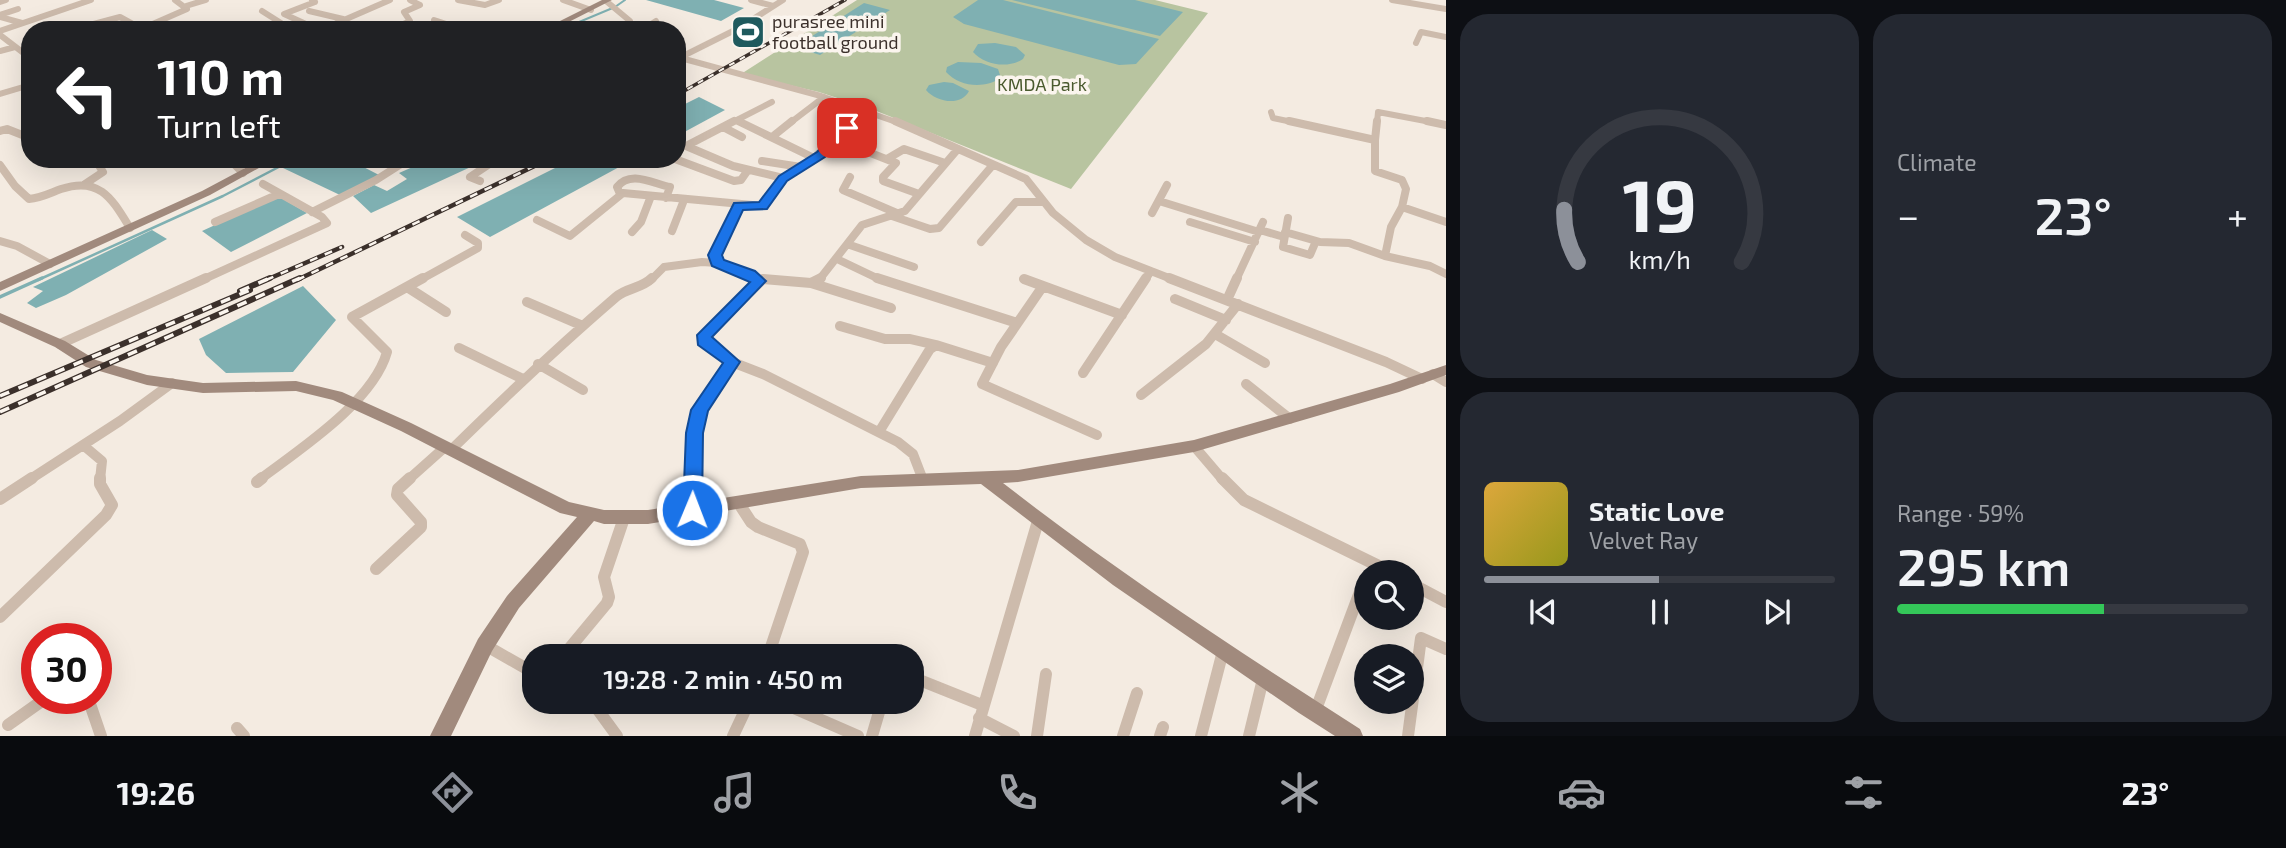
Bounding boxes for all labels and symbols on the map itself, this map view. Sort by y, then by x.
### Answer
place label: purasree mini football ground [772,10,899,53]
sports icon: purasree mini football ground [729,13,767,51]
park label: KMDA Park [997,73,1087,95]
pin [817,98,877,158]
position arrow [655,473,729,547]
speed limit sign: 30 [21,623,112,714]

